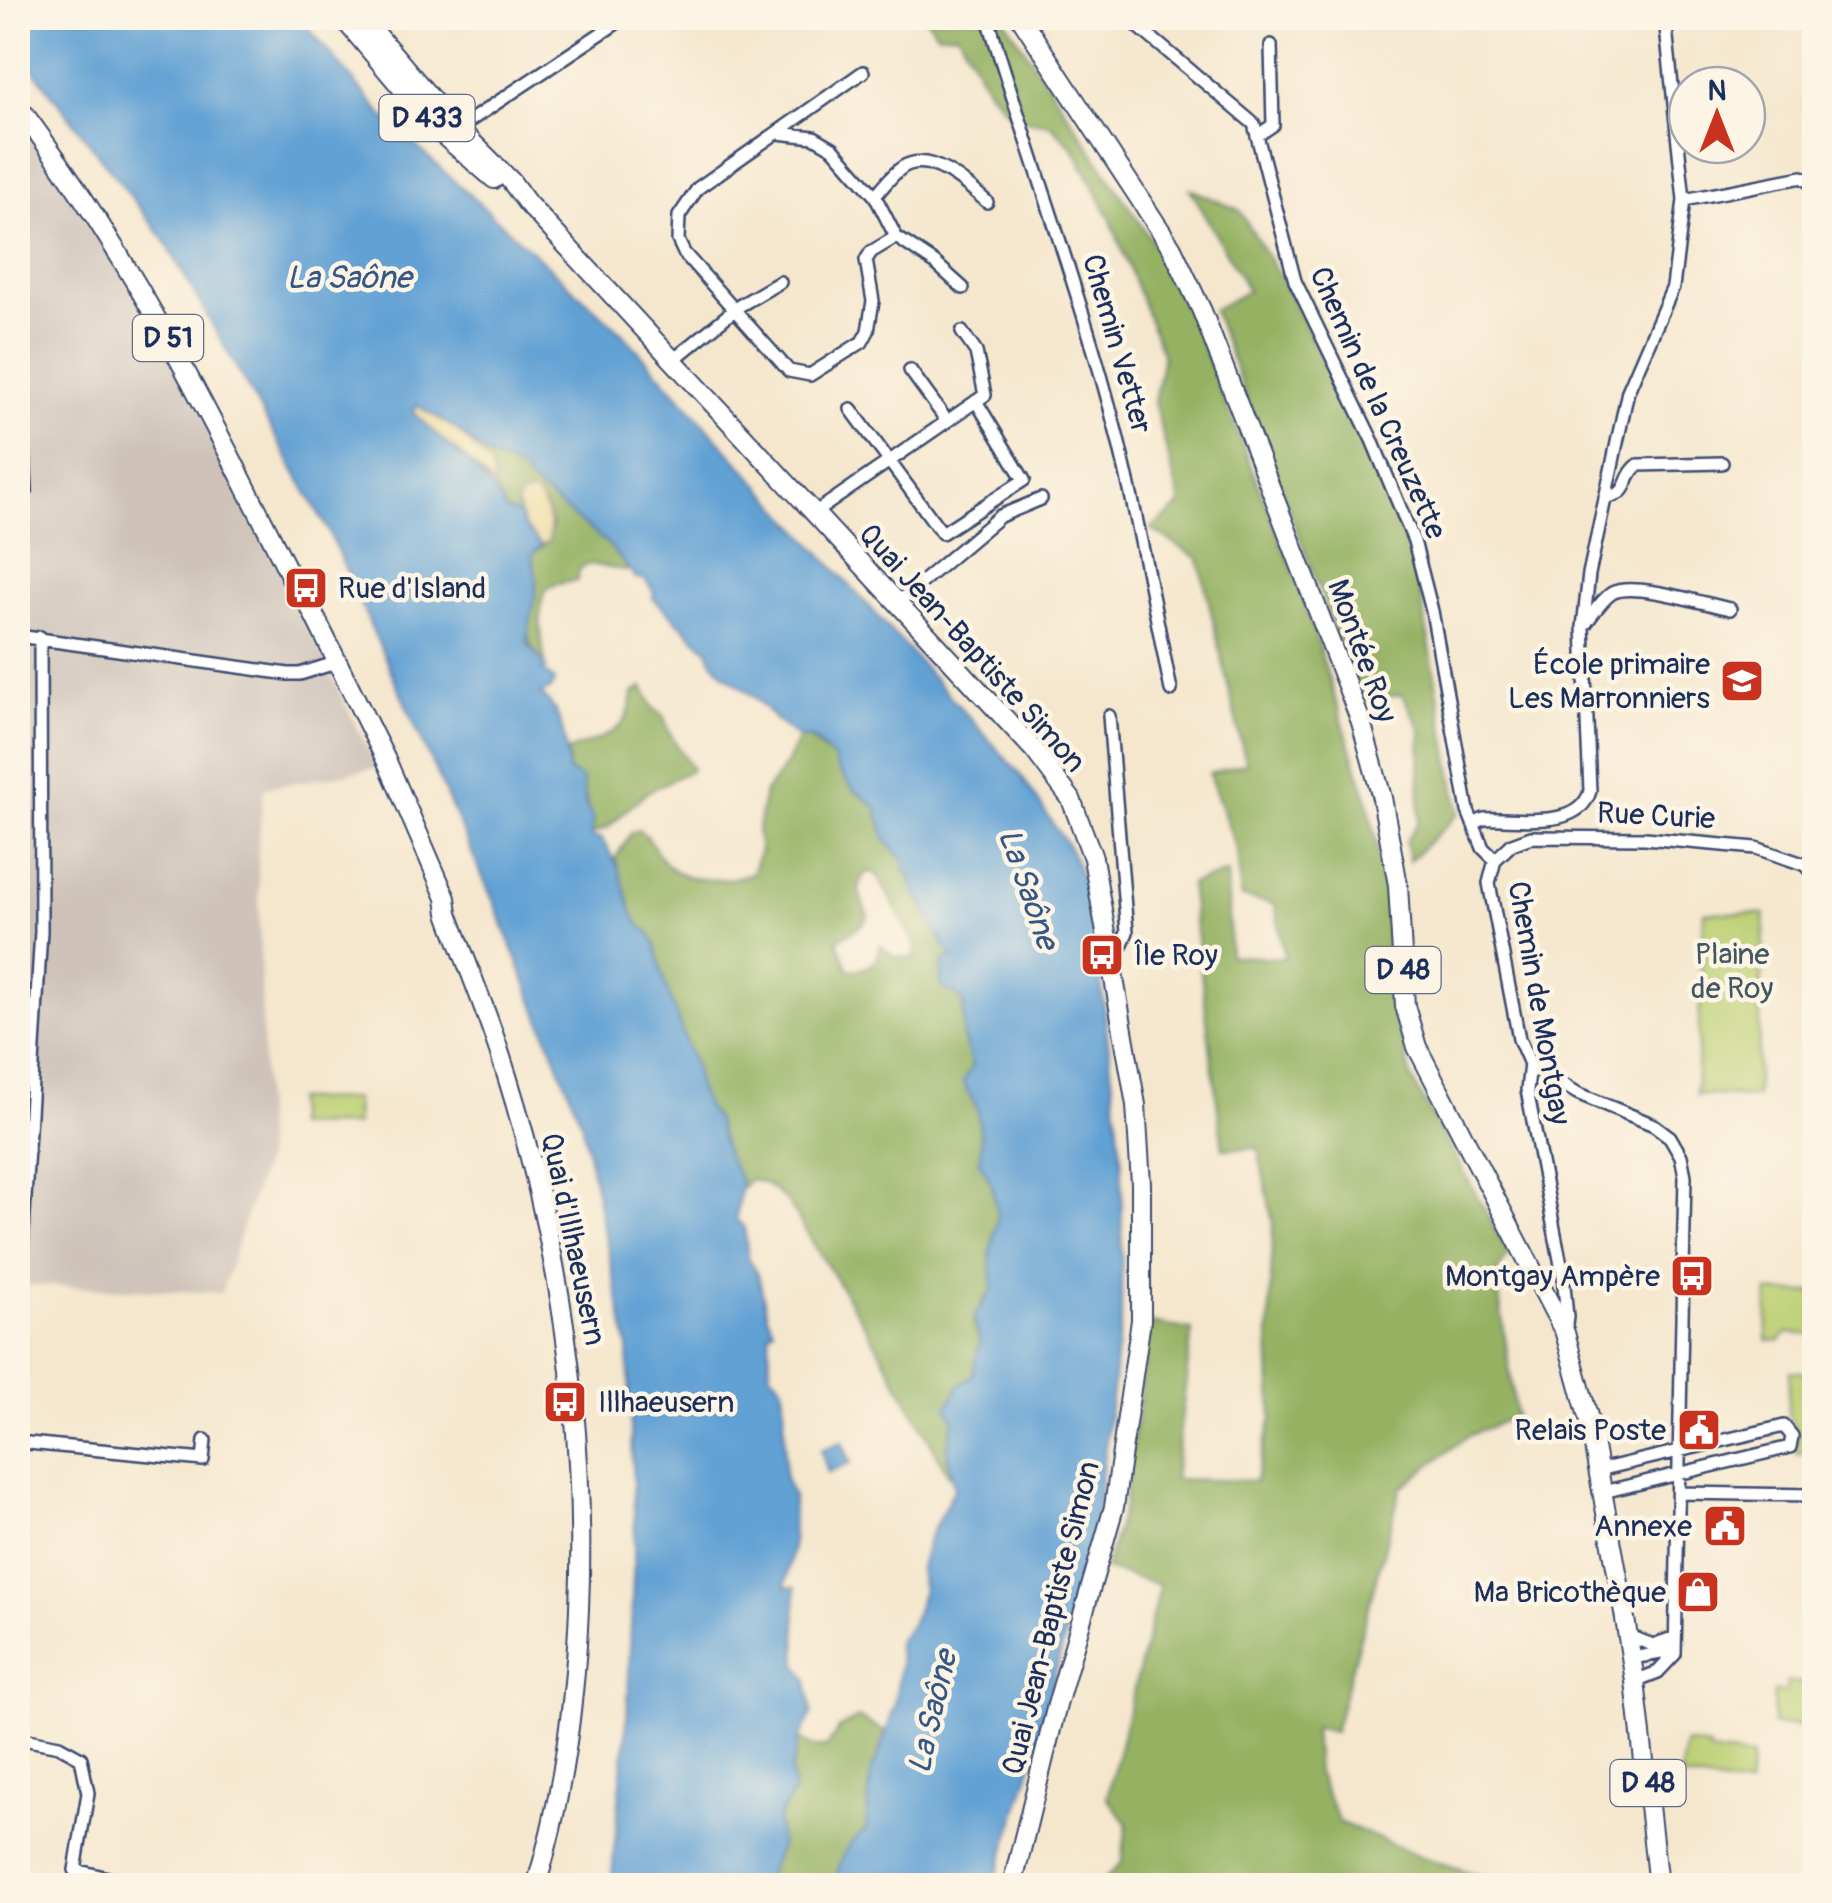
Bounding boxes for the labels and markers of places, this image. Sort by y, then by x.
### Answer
bus stop icon: Rue d'Island [283,565,329,611]
place label: Rue d'Island [338,570,486,607]
place label: École primaire Les Marronniers [1508,646,1710,717]
school or university icon: École primaire Les Marronniers [1719,658,1765,704]
bus stop icon: Île Roy [1079,932,1125,978]
place label: Île Roy [1134,937,1218,974]
bus stop icon: Montgay Ampère [1669,1253,1715,1299]
place label: Montgay Ampère [1445,1258,1660,1295]
bus stop icon: Illhaeusern [542,1379,588,1425]
place label: Illhaeusern [598,1384,735,1421]
public building icon: Relais Poste [1676,1407,1722,1453]
place label: Relais Poste [1515,1412,1666,1449]
public building icon: Annexe [1702,1503,1748,1549]
place label: Annexe [1594,1508,1692,1545]
shop icon: Ma Bricothèque [1675,1569,1721,1615]
place label: Ma Bricothèque [1473,1574,1666,1611]

